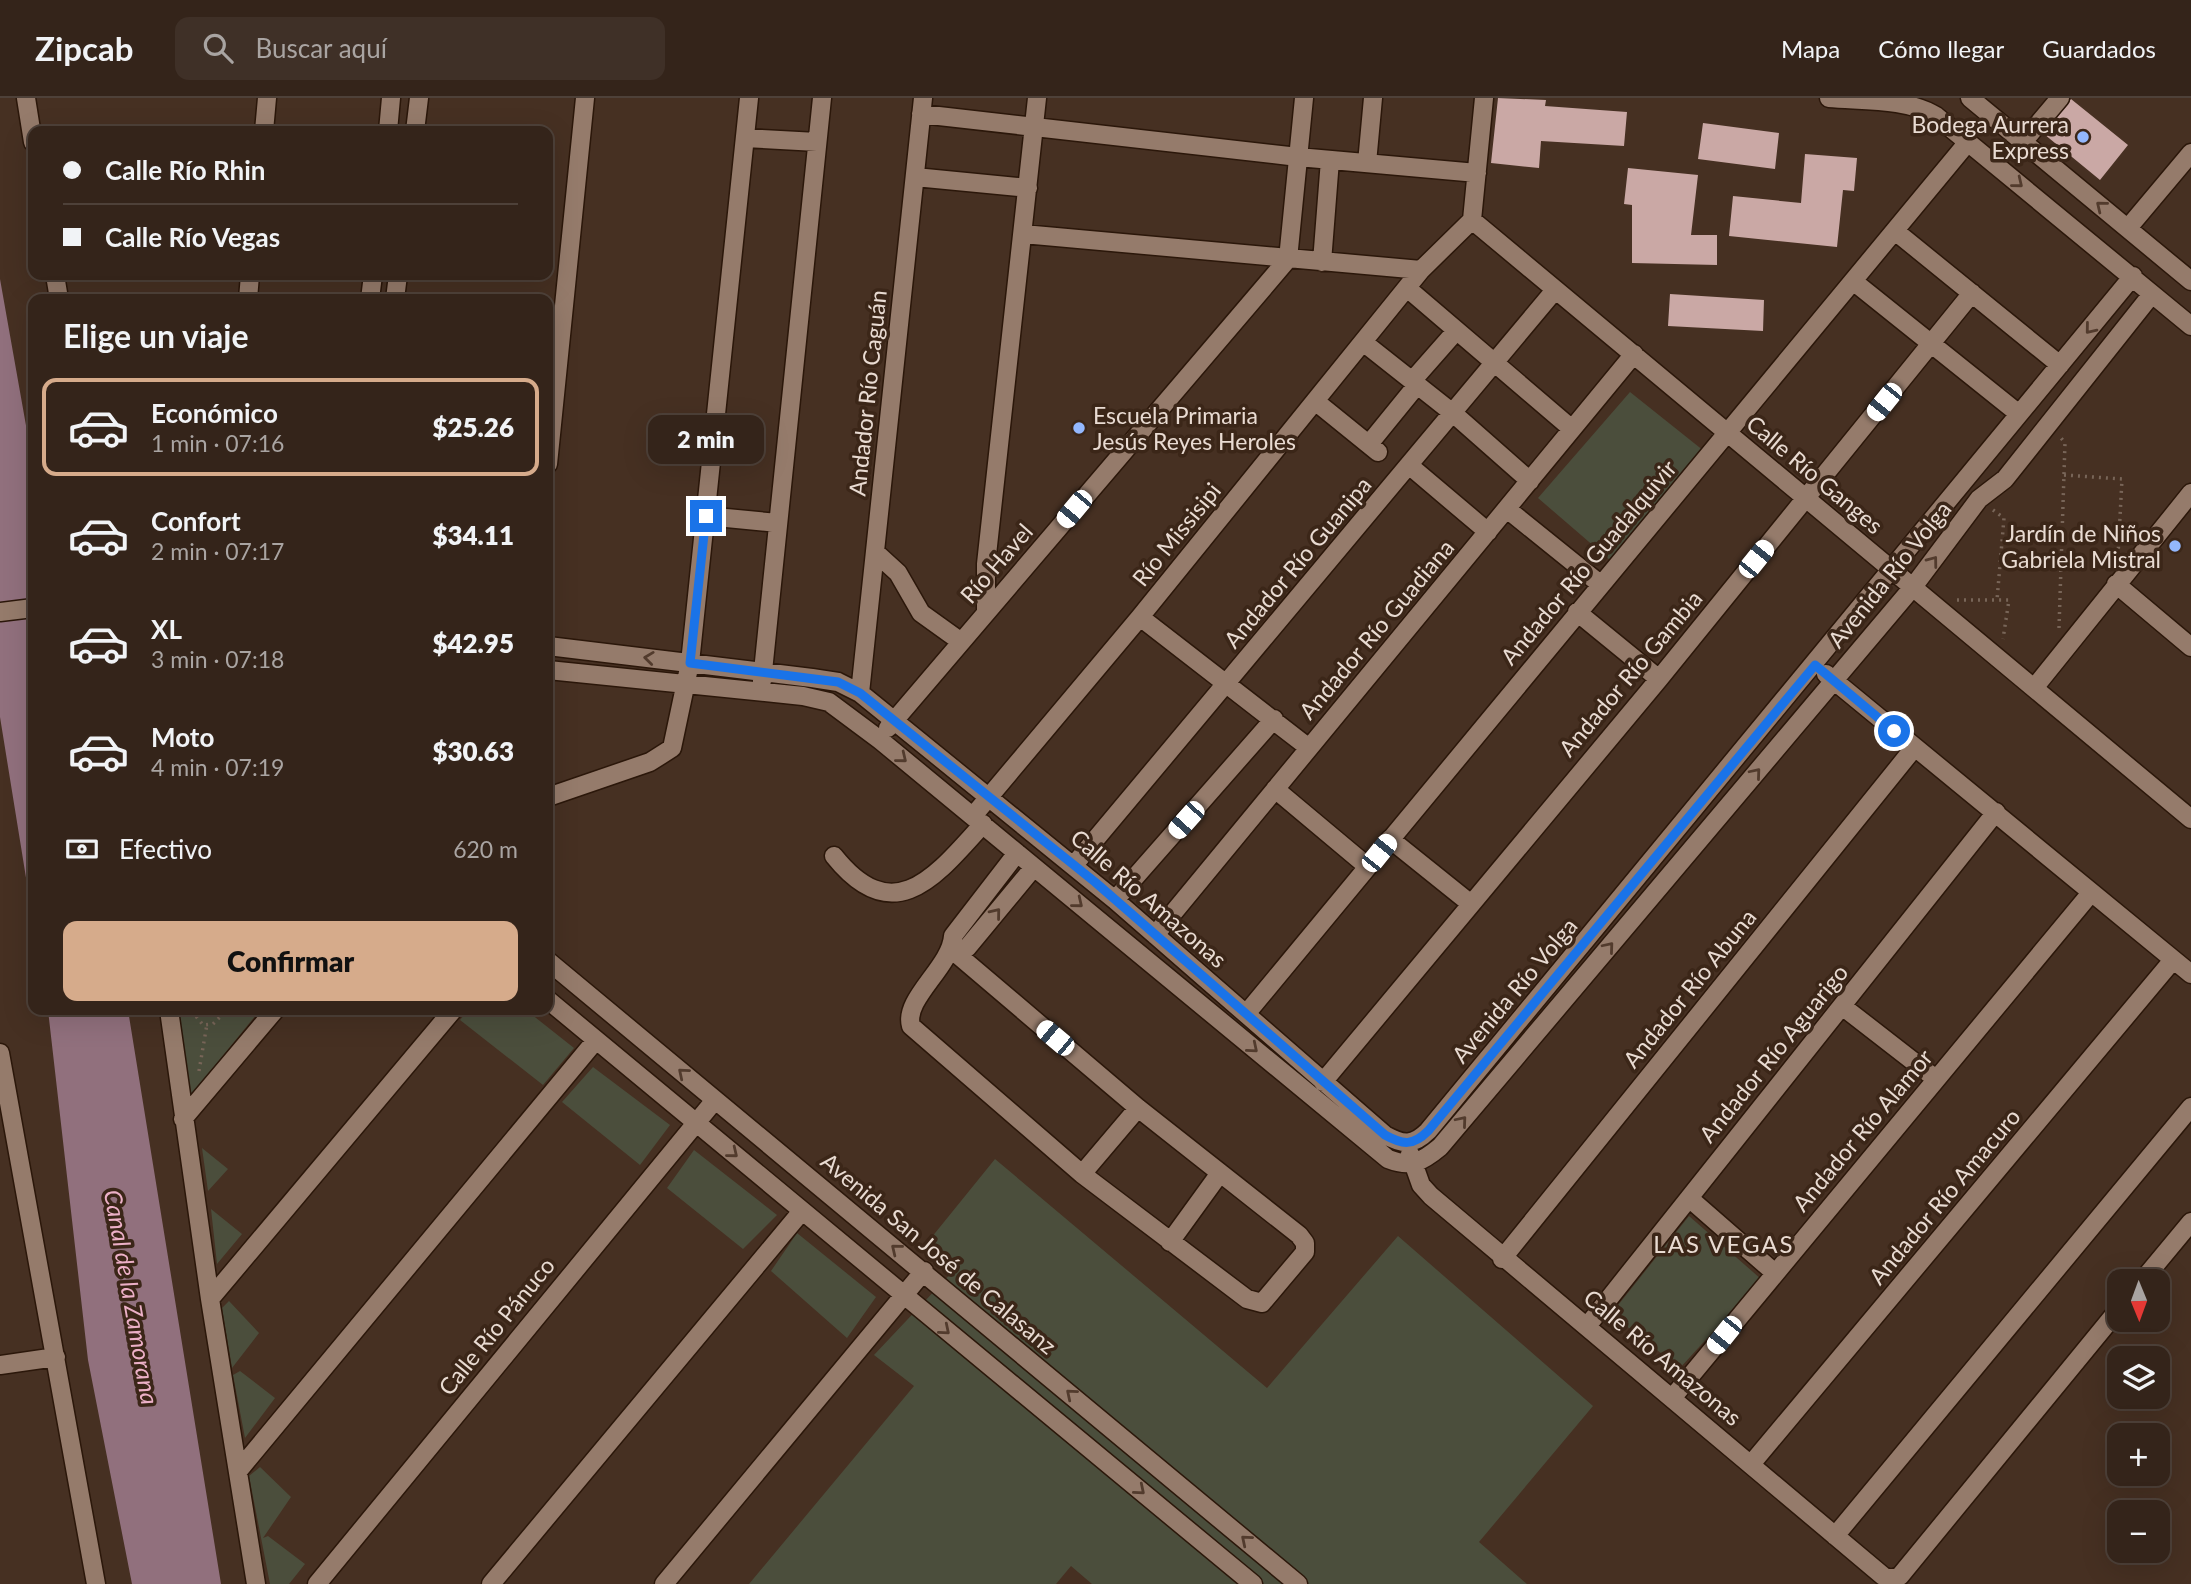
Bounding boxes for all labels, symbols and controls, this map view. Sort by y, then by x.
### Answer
search box [175,17,665,80]
text: Zipcab [35,28,133,68]
icon: search [199,29,237,67]
text: Buscar aquí [255,32,387,64]
text: Mapa [1781,34,1840,63]
text: Cómo llegar [1878,34,2004,63]
text: Guardados [2042,34,2156,63]
place label: Bodega Aurrera Express [1912,110,2069,164]
marker: Bodega Aurrera Express [2075,129,2091,145]
text: Calle Río Rhin [105,154,265,186]
one-way arrow [2009,175,2022,187]
one-way arrow [2096,201,2108,214]
text: Calle Río Vegas [105,221,280,253]
street label: Andador Río Caguán [842,289,892,497]
text: Elige un viaje [63,316,248,355]
one-way arrow [2085,321,2098,333]
car [1863,379,1906,425]
icon: car [67,396,130,459]
text: Económico [151,397,278,429]
place label: Escuela Primaria Jesús Reyes Heroles [1093,401,1296,455]
street label: Calle Río Ganges [1741,409,1889,539]
text: $25.26 [432,411,514,443]
callout: 2 min [648,414,764,464]
marker: Escuela Primaria Jesús Reyes Heroles [1071,420,1087,436]
text: 2 min [677,425,735,453]
text: 1 min · 07:16 [151,429,284,457]
street label: Andador Río Guadalquivir [1494,453,1682,670]
street label: Andador Río Guanipa [1217,471,1377,653]
street label: Río Missisipi [1126,477,1226,591]
car [1053,486,1096,532]
street label: Avenida Río Volga [1821,495,1957,653]
route end [690,500,722,532]
icon: car [67,504,130,567]
text: Confort [151,505,241,537]
street label: Río Havel [954,518,1038,608]
text: $34.11 [432,519,514,551]
place label: Jardín de Niños Gabriela Mistral [2001,519,2161,573]
street label: Andador Río Guadiana [1293,533,1459,725]
car [1735,536,1778,582]
text: 2 min · 07:17 [151,537,284,565]
marker: Jardín de Niños Gabriela Mistral [2167,538,2183,554]
one-way arrow [1924,556,1937,569]
street label: Andador Río Gambia [1552,584,1708,762]
icon: car [67,612,130,675]
text: XL [151,613,182,645]
text: $42.95 [432,627,514,659]
text: 3 min · 07:18 [151,645,284,673]
one-way arrow [643,651,654,666]
route start [1878,715,1910,747]
icon: car [67,720,130,783]
text: Moto [151,721,214,753]
text: $30.63 [432,735,514,767]
one-way arrow [894,750,907,762]
text: 4 min · 07:19 [151,753,284,781]
one-way arrow [1747,769,1760,781]
car [1165,797,1208,843]
street label: Calle Río Amazonas [1065,823,1233,973]
icon: cash [63,830,101,868]
car [1358,830,1401,876]
text: Efectivo [119,833,212,865]
text: 620 m [453,835,518,863]
one-way arrow [1069,895,1082,907]
street label: Andador Río Abuna [1617,903,1761,1073]
one-way arrow [987,909,1000,921]
street label: Avenida Río Volga [1445,912,1583,1068]
button: Confirmar [63,921,518,1001]
one-way arrow [1601,943,1613,956]
street label: Andador Río Aguarigo [1693,958,1853,1148]
car [1033,1016,1078,1060]
one-way arrow [1245,1040,1258,1052]
street label: Andador Río Alamor [1786,1043,1938,1217]
one-way arrow [678,1069,691,1081]
street label: Andador Río Amacuro [1862,1102,2026,1290]
one-way arrow [1454,1116,1466,1129]
one-way arrow [724,1145,737,1157]
street label: Avenida San José de Calasanz [816,1146,1062,1360]
water label: Canal de la Zamorana [99,1187,165,1407]
district label: LAS VEGAS [1653,1229,1795,1258]
one-way arrow [892,1244,904,1257]
street label: Calle Río Pánuco [432,1252,560,1400]
north arrow [2107,1269,2170,1332]
map controls [2107,1269,2170,1563]
street label: Calle Río Amazonas [1579,1283,1747,1431]
car [1703,1312,1746,1358]
one-way arrow [937,1322,950,1334]
button: layers [2107,1346,2170,1409]
one-way arrow [1067,1390,1080,1402]
button: + [2107,1423,2170,1486]
one-way arrow [1132,1482,1144,1495]
button: − [2107,1500,2170,1563]
one-way arrow [1241,1536,1254,1548]

